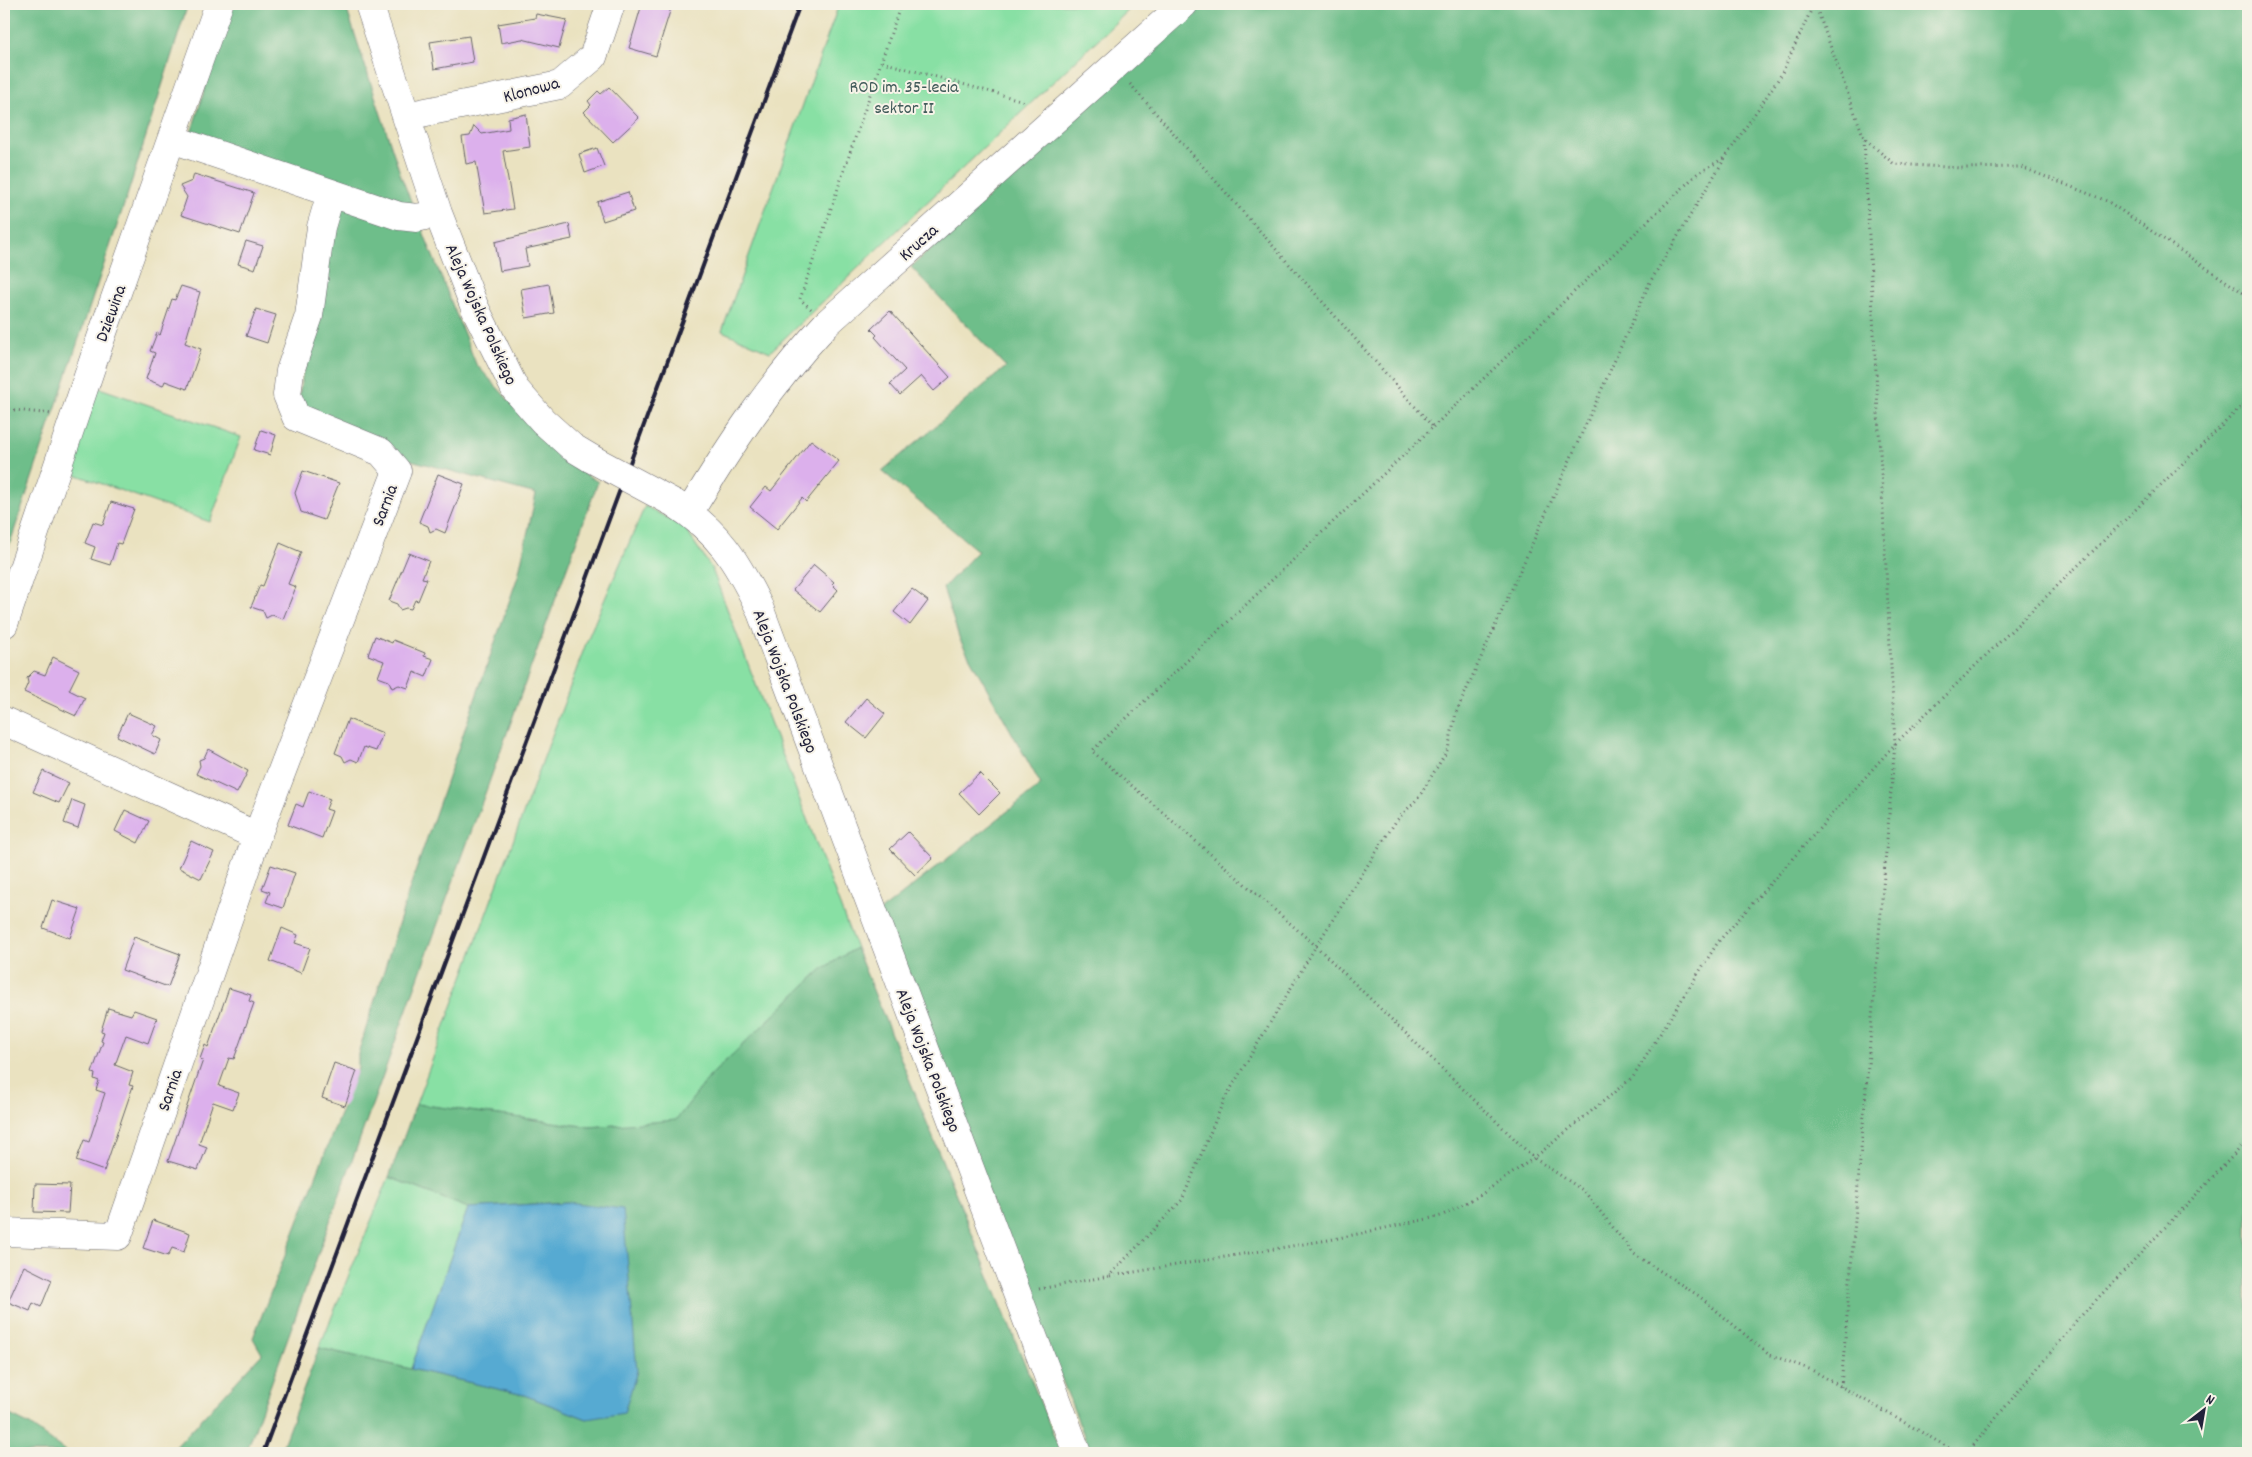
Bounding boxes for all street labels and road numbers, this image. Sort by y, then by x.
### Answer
street label: Klonowa [501,72,563,111]
street label: Krucza [894,219,945,268]
street label: Aleja Wojska Polskiego [437,240,522,390]
street label: Dziewina [91,281,134,346]
street label: Sarnia [367,481,406,531]
street label: Aleja Wojska Polskiego [745,606,823,758]
street label: Aleja Wojska Polskiego [888,985,966,1137]
street label: Sarnia [153,1066,190,1115]

